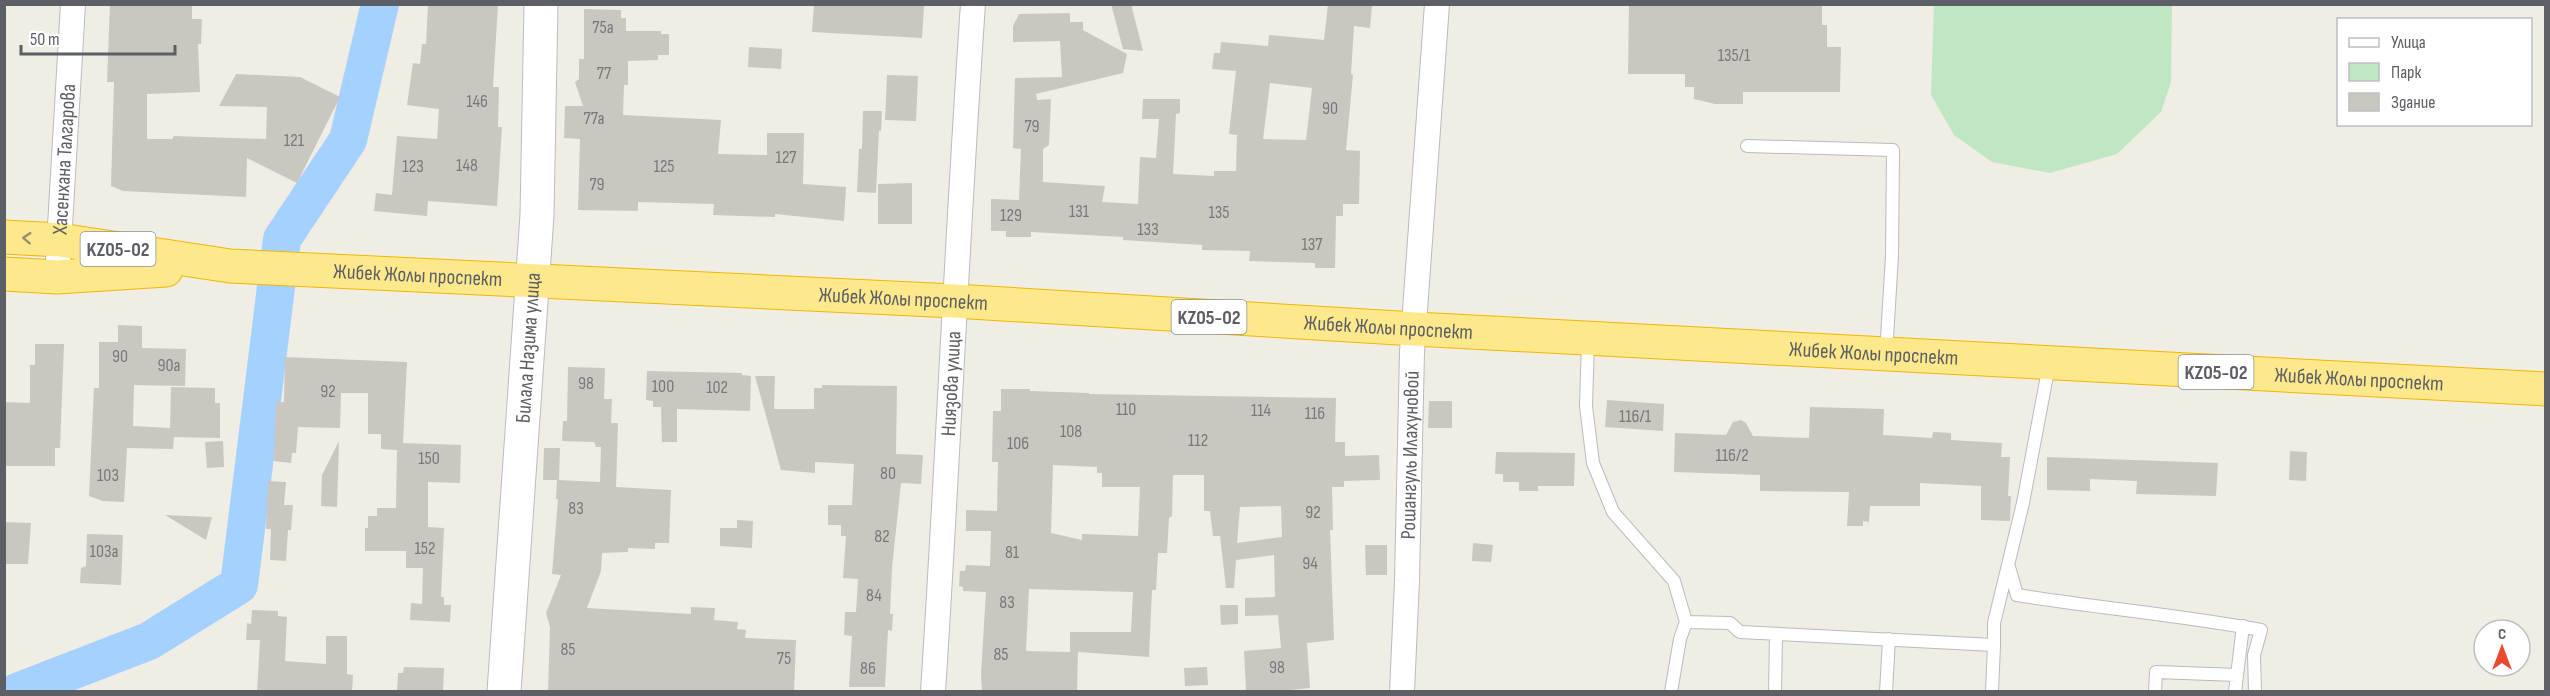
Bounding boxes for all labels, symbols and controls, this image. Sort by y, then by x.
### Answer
house number: 75а [592,17,614,38]
scale bar [21,18,176,56]
legend [2337,18,2532,126]
text: 50 m [30,29,60,50]
text: Улица [2391,32,2426,53]
house number: 135/1 [1718,45,1751,66]
text: Парк [2391,62,2422,83]
house number: 77 [597,63,612,84]
street label: Хасенхана Талгарова [47,83,81,236]
house number: 146 [466,91,488,112]
text: Здание [2391,92,2436,113]
house number: 90 [1322,98,1338,119]
house number: 77а [583,108,605,129]
house number: 79 [1024,116,1040,137]
house number: 121 [284,130,305,151]
house number: 127 [775,147,797,168]
house number: 148 [456,155,478,176]
house number: 123 [402,156,424,177]
house number: 125 [653,156,675,177]
house number: 79 [589,174,605,195]
house number: 131 [1069,201,1090,222]
house number: 135 [1208,202,1230,223]
house number: 129 [1000,205,1022,226]
house number: 133 [1137,219,1159,240]
one-way arrow [22,232,31,245]
road number: KZ05-02 [80,232,156,266]
house number: 137 [1301,234,1323,255]
street label: Жибек Жолы проспект [332,259,503,292]
street label: Билала Назима улица [511,272,546,424]
street label: Жибек Жолы проспект [818,282,989,316]
road number: KZ05-02 [1172,300,1246,334]
street label: Жибек Жолы проспект [1303,310,1474,345]
street label: Ниязова улица [936,330,967,437]
street label: Жибек Жолы проспект [1788,337,1959,371]
house number: 90 [112,346,128,367]
house number: 90а [158,355,181,376]
road number: KZ05-02 [2178,355,2254,389]
street label: Жибек Жолы проспект [2274,363,2444,397]
street label: Рошангуль Илахуновой [1396,371,1425,540]
house number: 98 [578,373,594,394]
house number: 100 [652,376,674,397]
house number: 102 [706,377,728,398]
house number: 92 [320,381,336,402]
house number: 110 [1116,399,1136,420]
house number: 114 [1251,400,1272,421]
house number: 116 [1305,403,1325,424]
house number: 116/1 [1619,406,1652,427]
house number: 108 [1060,421,1082,442]
house number: 112 [1188,430,1208,451]
house number: 106 [1007,433,1029,454]
house number: 116/2 [1715,445,1749,466]
house number: 150 [418,448,440,469]
house number: 80 [880,463,896,484]
house number: 103 [97,465,119,486]
house number: 83 [568,498,584,519]
house number: 92 [1305,502,1321,523]
house number: 82 [874,526,890,547]
house number: 152 [415,538,435,559]
house number: 103а [90,541,118,562]
house number: 81 [1005,542,1020,563]
house number: 94 [1302,553,1318,574]
house number: 84 [866,585,882,606]
house number: 83 [999,592,1015,613]
north arrow [2472,618,2532,678]
text: С [2498,625,2506,644]
house number: 85 [560,639,576,660]
house number: 85 [993,644,1009,665]
house number: 75 [777,648,791,669]
house number: 98 [1269,657,1285,678]
house number: 86 [860,658,876,679]

